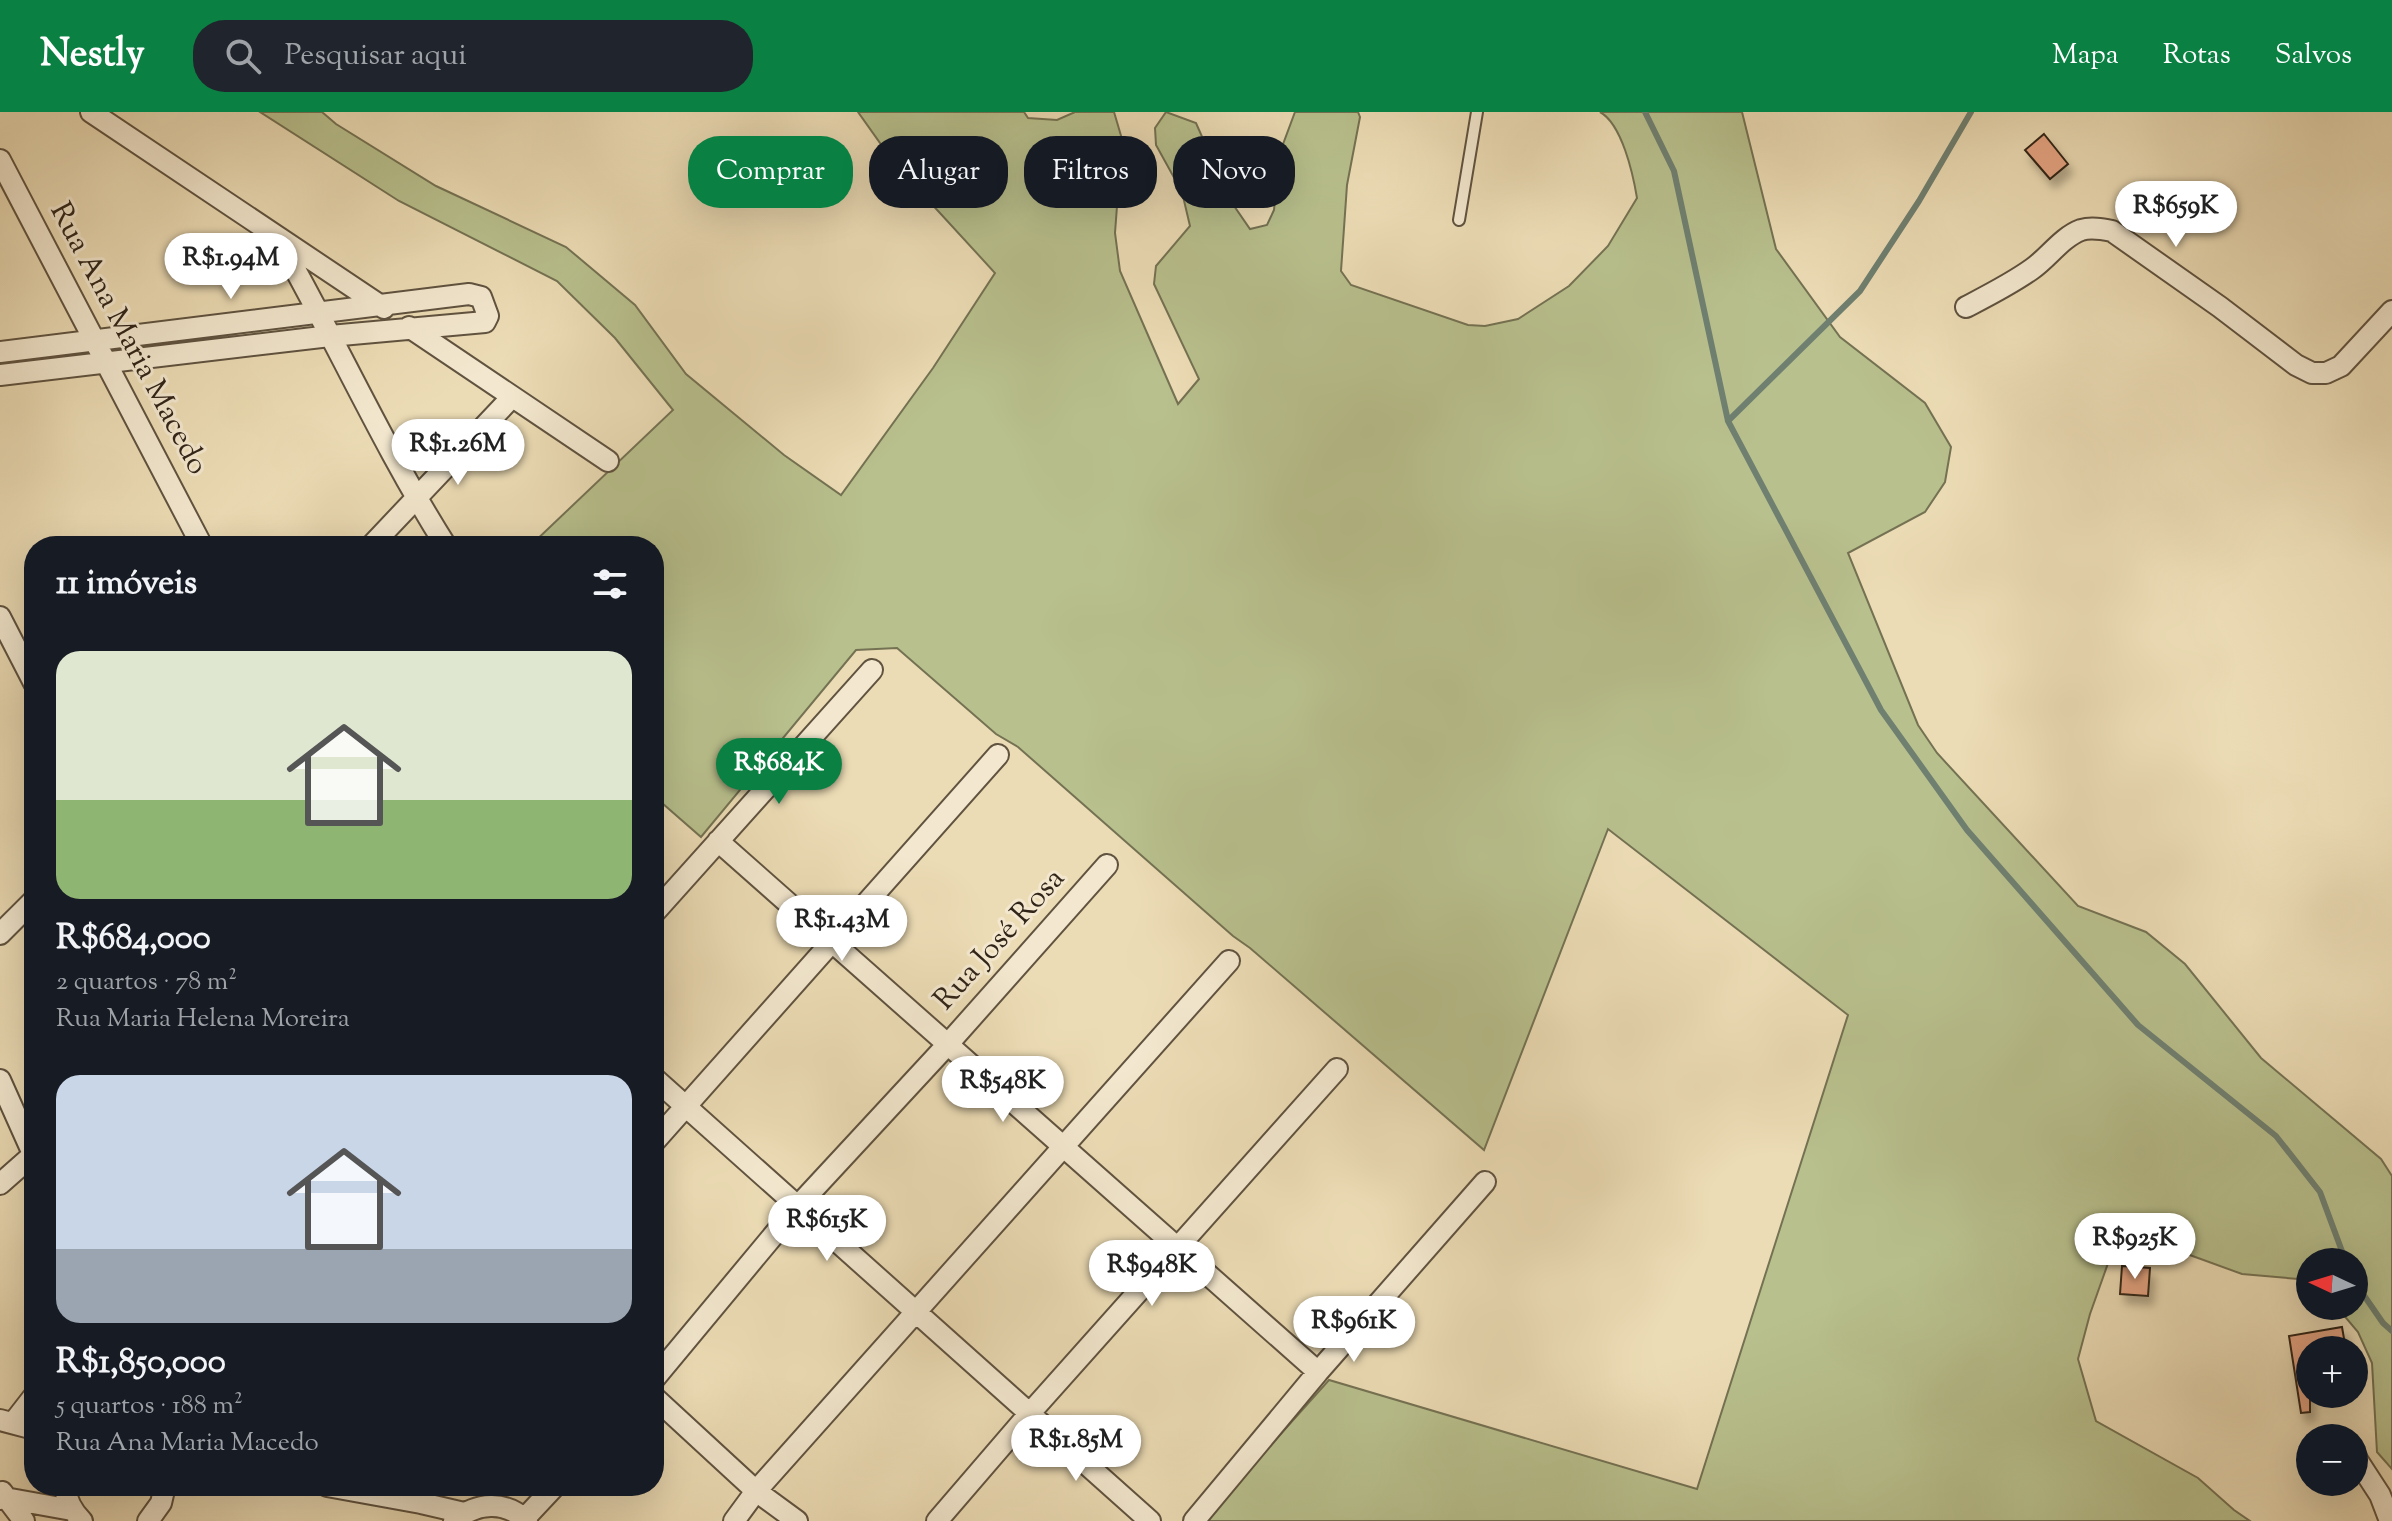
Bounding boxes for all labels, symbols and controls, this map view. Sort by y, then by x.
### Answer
search box [193,20,753,92]
text: Nestly [40,29,145,83]
icon: search [221,34,265,78]
text: Pesquisar aqui [285,35,467,78]
text: Mapa [2052,36,2119,76]
text: Rotas [2163,36,2231,76]
text: Salvos [2275,36,2352,76]
chip: Comprar [688,136,853,208]
chip: Alugar [869,136,1008,208]
chip: Filtros [1024,136,1157,208]
chip: Novo [1173,136,1295,208]
pin: R$659K [2111,181,2241,249]
text: R$659K [2133,188,2219,225]
street label: Rua Ana Maria Macedo [38,195,218,483]
pin: R$1.94M [157,233,305,301]
text: R$1.94M [182,240,280,277]
pin: R$1.26M [384,419,532,487]
text: R$1.26M [410,426,506,463]
text: 11 imóveis [56,560,197,609]
icon: filters [588,562,632,606]
icon: home [272,703,416,847]
pin: R$684K [714,738,844,806]
text: R$684K [734,745,824,782]
street label: Rua José Rosa [924,859,1076,1021]
pin: R$1.43M [768,895,916,963]
text: R$1.43M [794,902,890,939]
text: R$684,000 [56,915,211,964]
text: 2 quartos · 78 m² [56,964,237,1001]
text: Rua Maria Helena Moreira [56,1001,350,1038]
pin: R$548K [938,1056,1068,1124]
text: R$548K [960,1063,1046,1100]
icon: home [272,1127,416,1271]
pin: R$615K [762,1195,892,1263]
text: R$615K [786,1202,868,1239]
pin: R$925K [2070,1213,2200,1281]
text: R$925K [2092,1220,2178,1257]
pin: R$948K [1087,1240,1217,1308]
text: R$948K [1107,1247,1197,1284]
north arrow [2296,1248,2368,1320]
map controls [2296,1248,2368,1496]
pin: R$961K [1289,1296,1419,1364]
text: R$961K [1311,1303,1397,1340]
button: + [2296,1336,2368,1408]
text: R$1,850,000 [56,1339,226,1388]
text: 5 quartos · 188 m² [56,1388,243,1425]
pin: R$1.85M [1002,1415,1150,1483]
text: R$1.85M [1029,1422,1123,1459]
button: − [2296,1424,2368,1496]
text: Rua Ana Maria Macedo [56,1425,319,1462]

